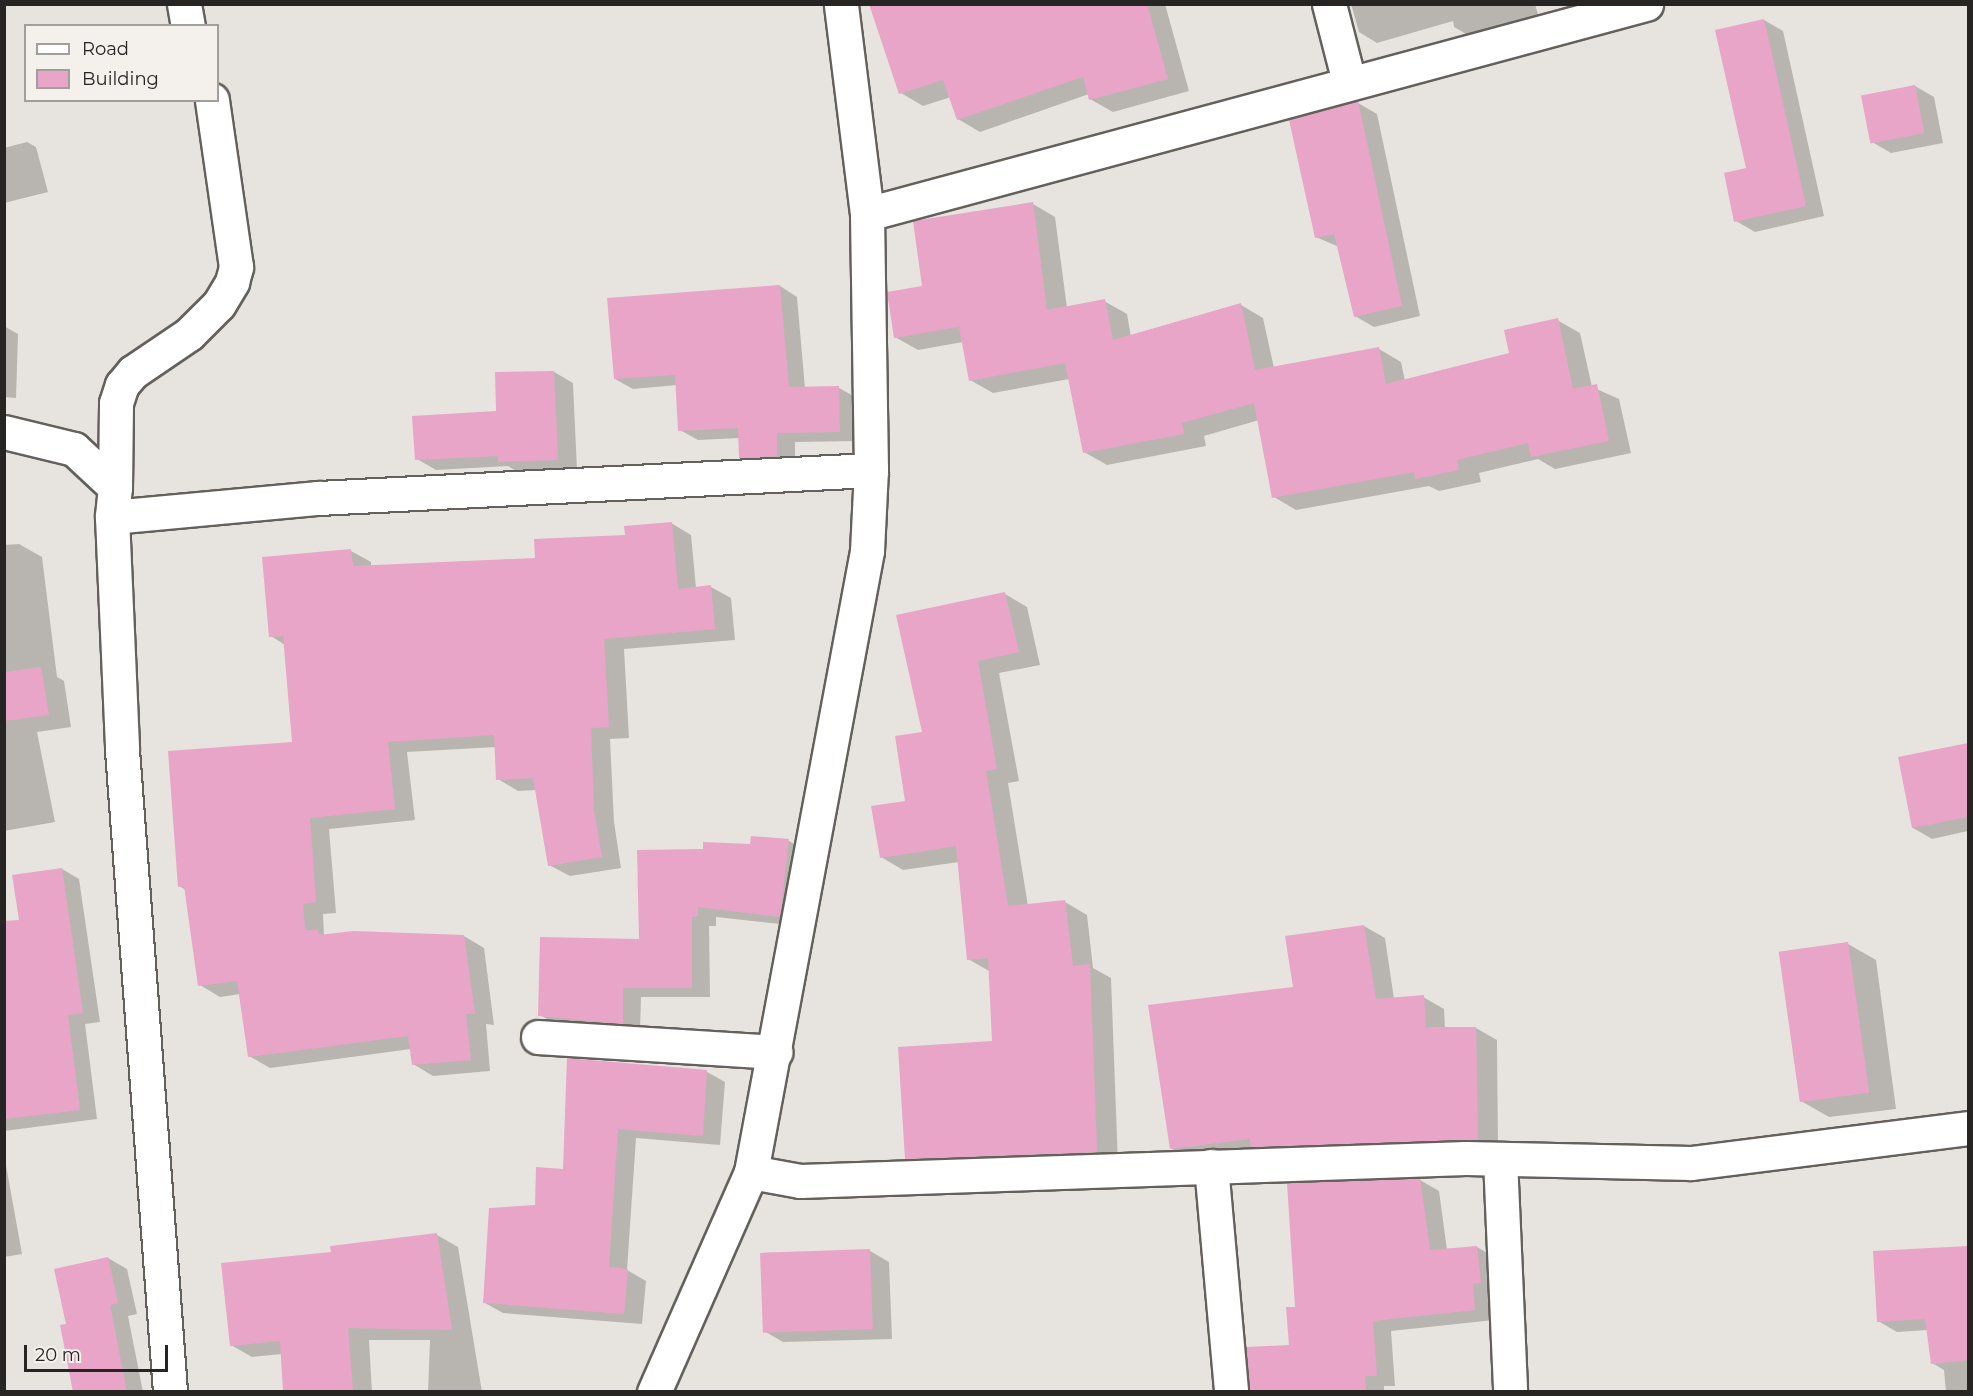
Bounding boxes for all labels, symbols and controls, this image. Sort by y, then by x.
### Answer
legend [24,24,219,102]
text: Road [82,38,129,60]
text: Building [82,68,159,90]
scale bar [27,1333,171,1371]
text: 20 m [35,1344,81,1366]

